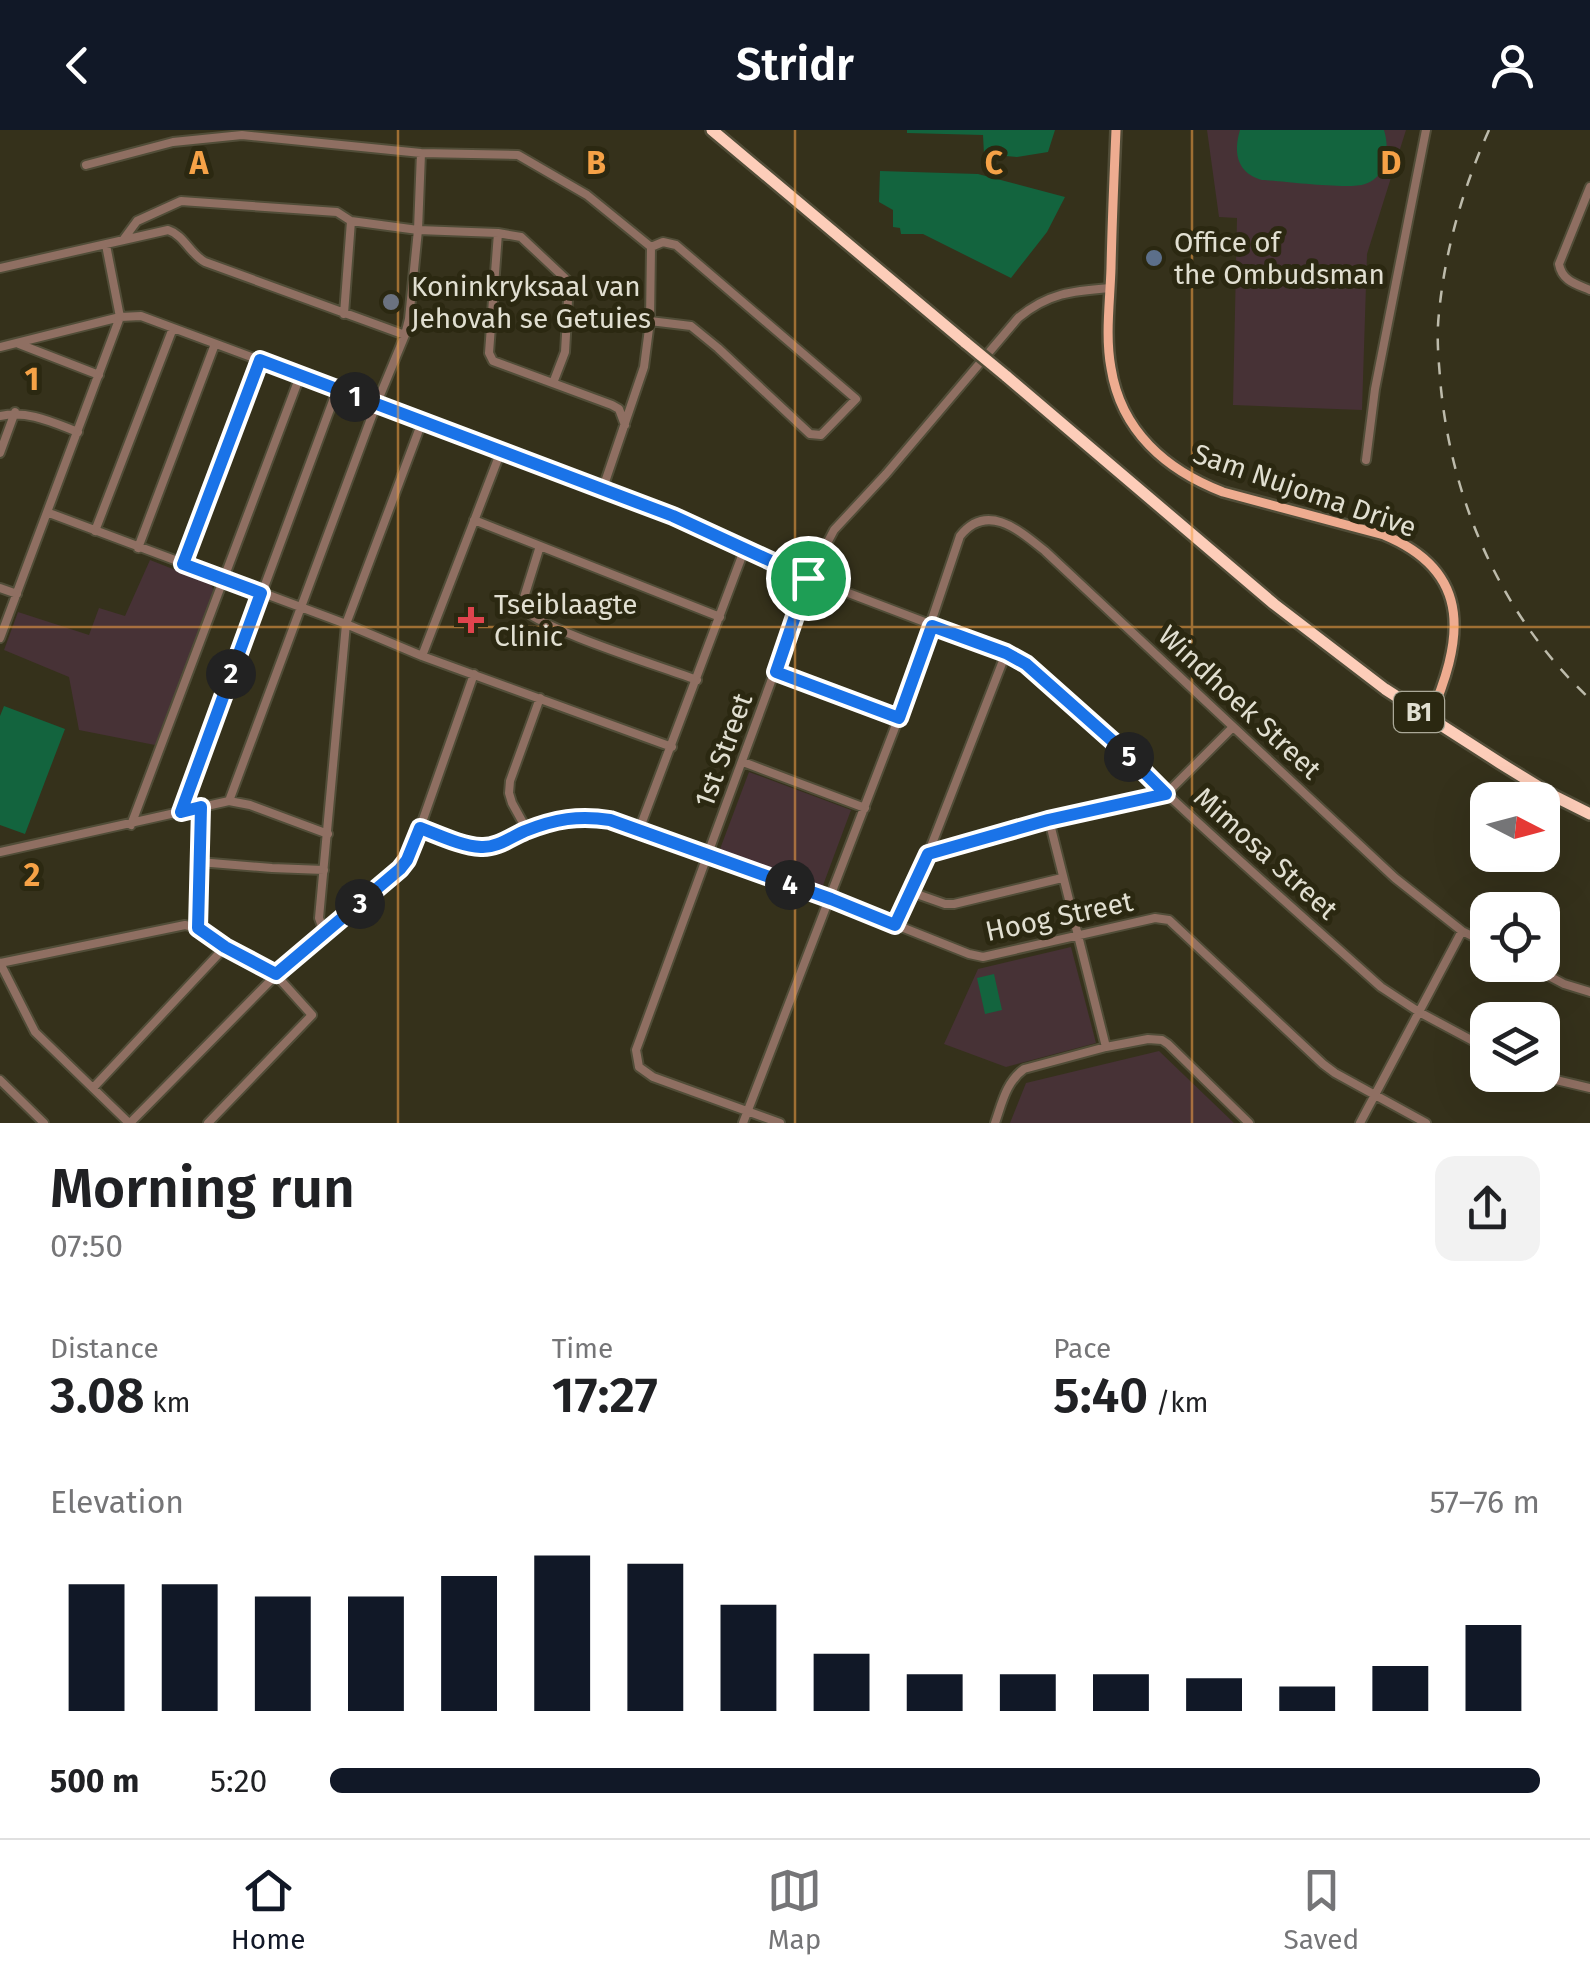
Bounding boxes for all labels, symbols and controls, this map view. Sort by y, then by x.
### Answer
icon: back [50,38,105,93]
text: Stridr [736,38,854,92]
icon: person [1485,38,1540,93]
text: A [189,144,210,182]
text: B [586,144,606,182]
text: C [985,144,1004,182]
text: D [1381,144,1401,182]
place label: Office of the Ombudsman [1174,226,1385,291]
marker: Office of the Ombudsman [1143,247,1165,269]
place label: Koninkryksaal van Jehovah se Getuies [411,270,651,335]
marker: Koninkryksaal van Jehovah se Getuies [380,291,402,313]
text: 1 [25,360,39,398]
pin: 1 [330,372,380,422]
text: 1 [349,380,362,413]
street label: Sam Nujoma Drive [1189,437,1421,544]
pin [766,536,851,621]
icon: arrive [781,551,836,606]
place label: Tseiblaagte Clinic [494,588,638,653]
marker: Tseiblaagte Clinic [458,607,484,633]
street label: Windhoek Street [1152,619,1328,787]
pin: 2 [206,649,256,699]
text: 2 [224,657,238,690]
street label: 1st Street [688,688,760,812]
road number: B1 [1394,692,1444,732]
pin: 5 [1104,732,1154,782]
text: 5 [1121,740,1137,773]
street label: Mimosa Street [1187,780,1345,927]
north arrow [1470,782,1560,872]
map controls [1470,782,1560,1092]
text: 2 [24,856,40,894]
pin: 4 [765,860,815,910]
text: 4 [782,868,798,901]
pin: 3 [335,879,385,929]
street label: Hoog Street [982,885,1137,948]
text: 3 [353,887,367,920]
button: locate [1470,892,1560,982]
button: layers [1470,1002,1560,1092]
text: Morning run [50,1156,355,1222]
button: share [1435,1156,1540,1261]
text: 07:50 [50,1227,123,1265]
text: Distance [50,1332,159,1365]
text: Time [552,1332,613,1365]
text: Pace [1053,1332,1111,1365]
text: 3.08 [50,1365,145,1425]
text: 17:27 [552,1365,658,1425]
text: 5:40 [1053,1365,1148,1425]
text: km [145,1386,191,1419]
text: /km [1148,1386,1209,1419]
text: Elevation [50,1483,184,1521]
text: 57–76 m [1429,1483,1540,1521]
text: 500 m [50,1762,139,1800]
text: 5:20 [210,1762,267,1800]
tab: Home [231,1863,305,1956]
tab: Map [767,1863,822,1956]
tab: Saved [1283,1863,1359,1956]

